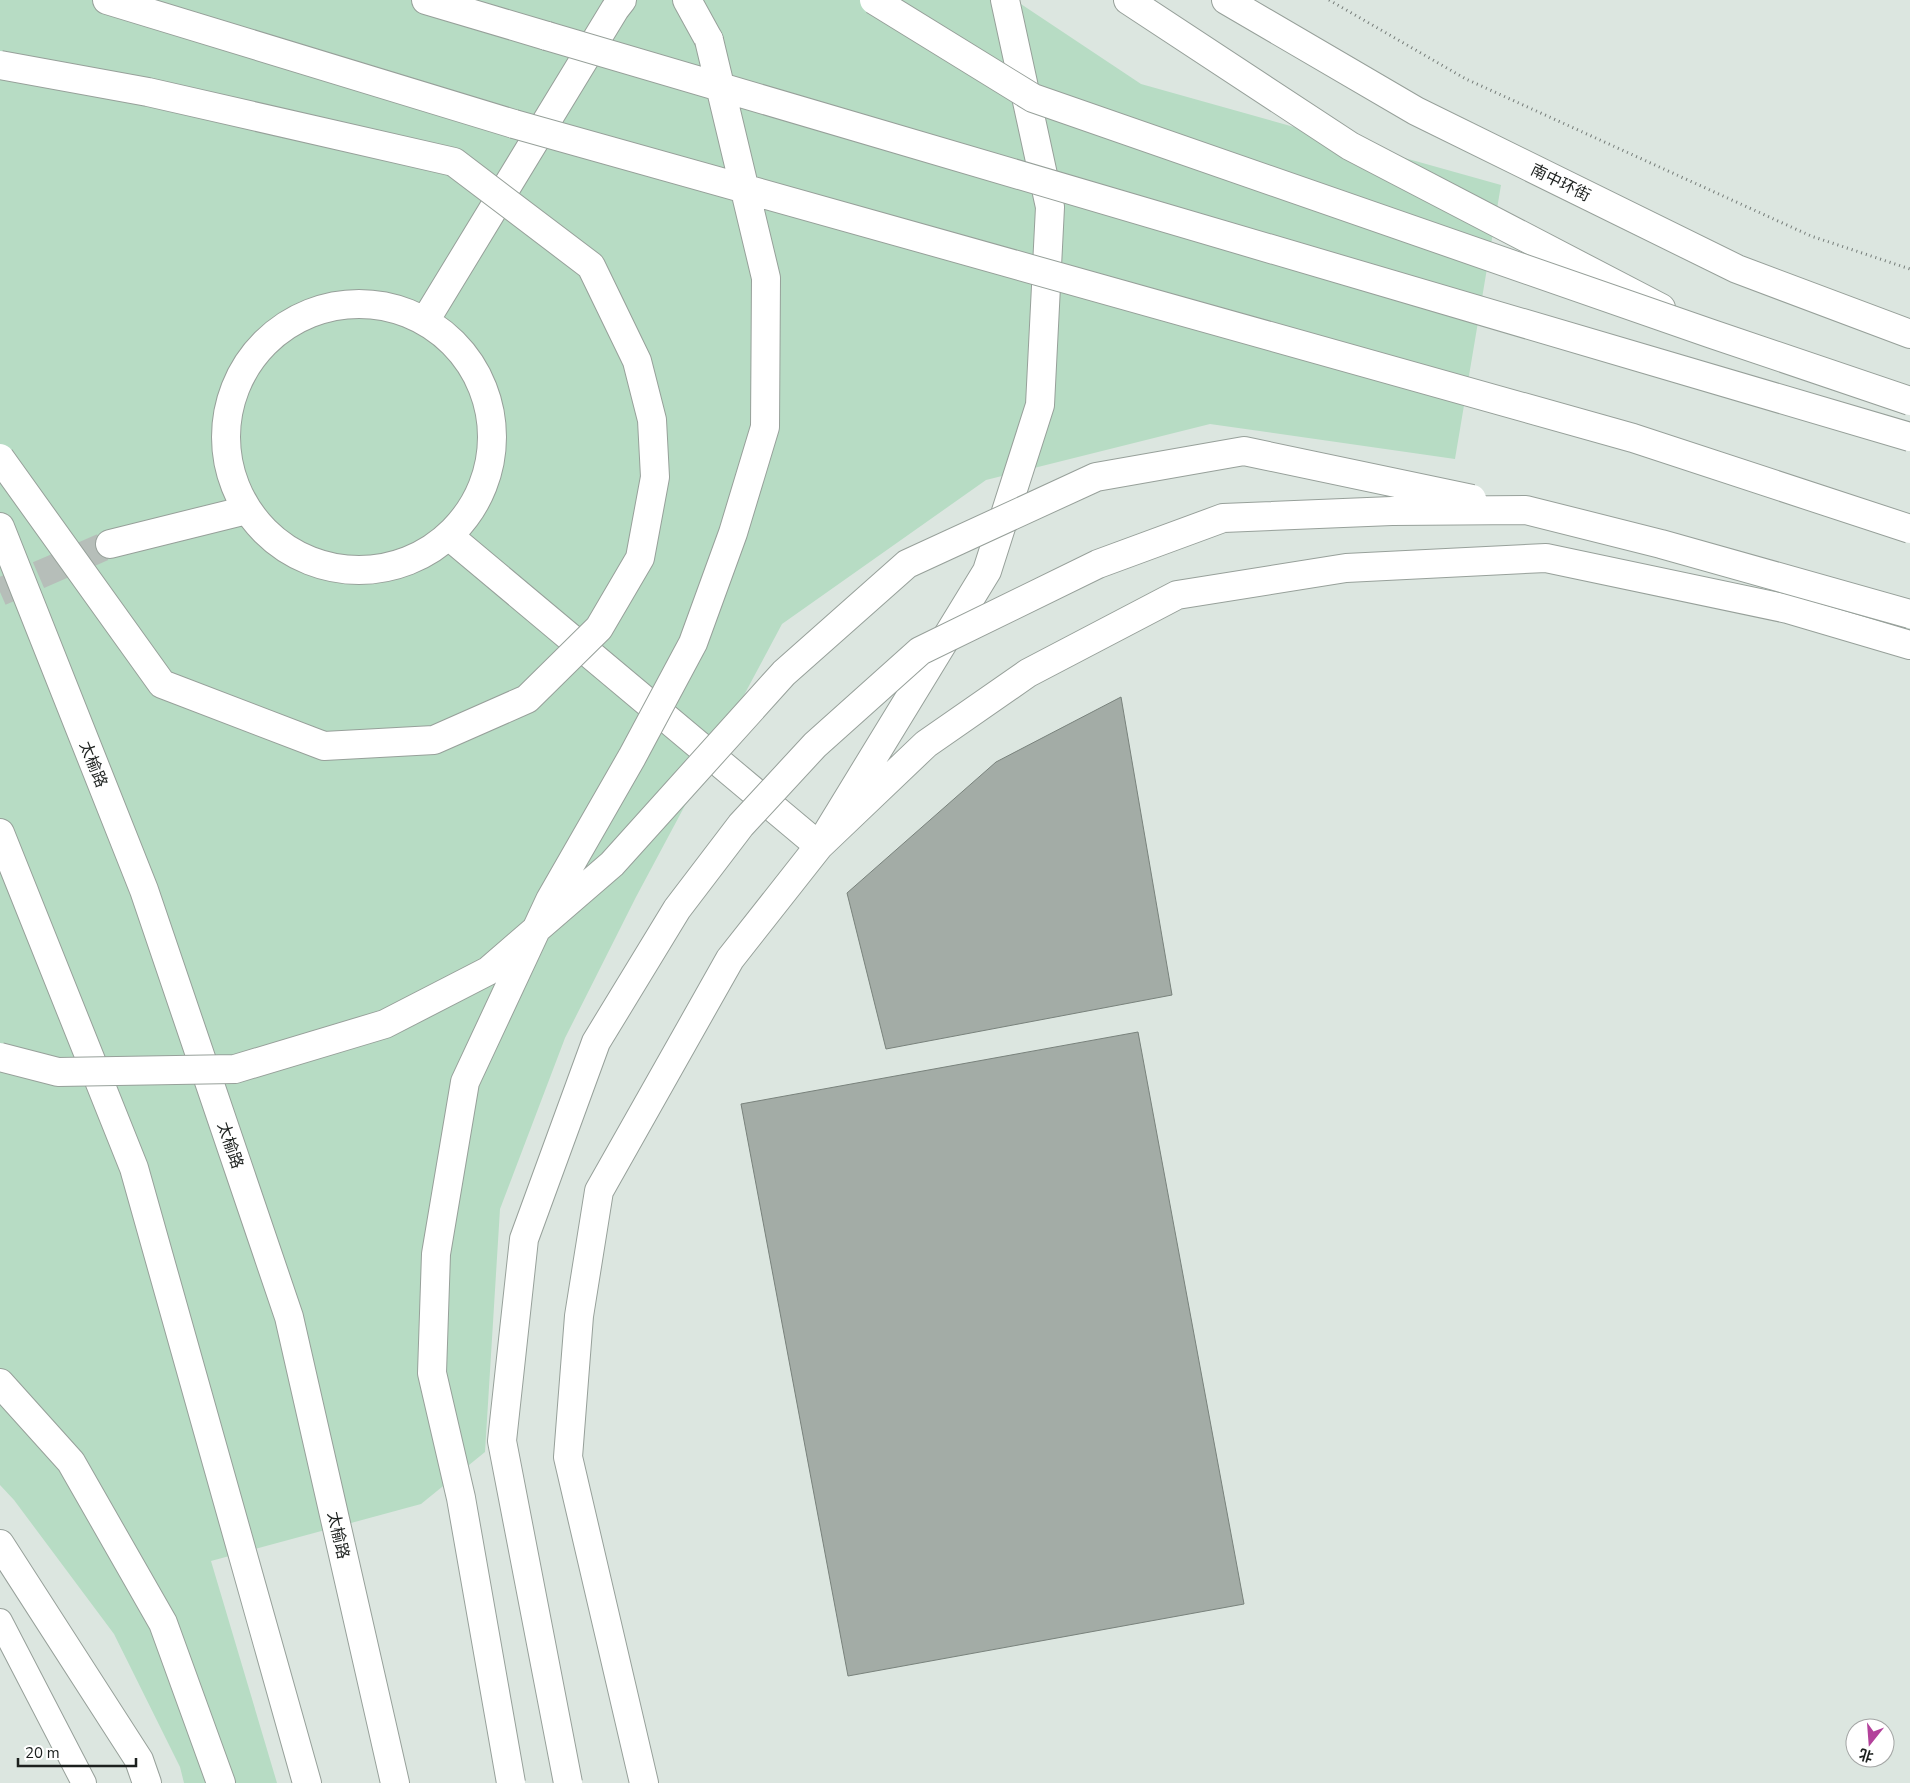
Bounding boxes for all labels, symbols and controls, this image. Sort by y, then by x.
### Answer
street label: 南中环街 [1527,159,1594,207]
street label: 太榆路 [74,738,112,791]
street label: 太榆路 [212,1119,248,1172]
street label: 太榆路 [322,1509,354,1561]
north arrow [1845,1718,1895,1768]
scale bar [18,1736,135,1768]
text: 20 m [25,1743,60,1763]
text: 北 [1857,1744,1876,1766]

